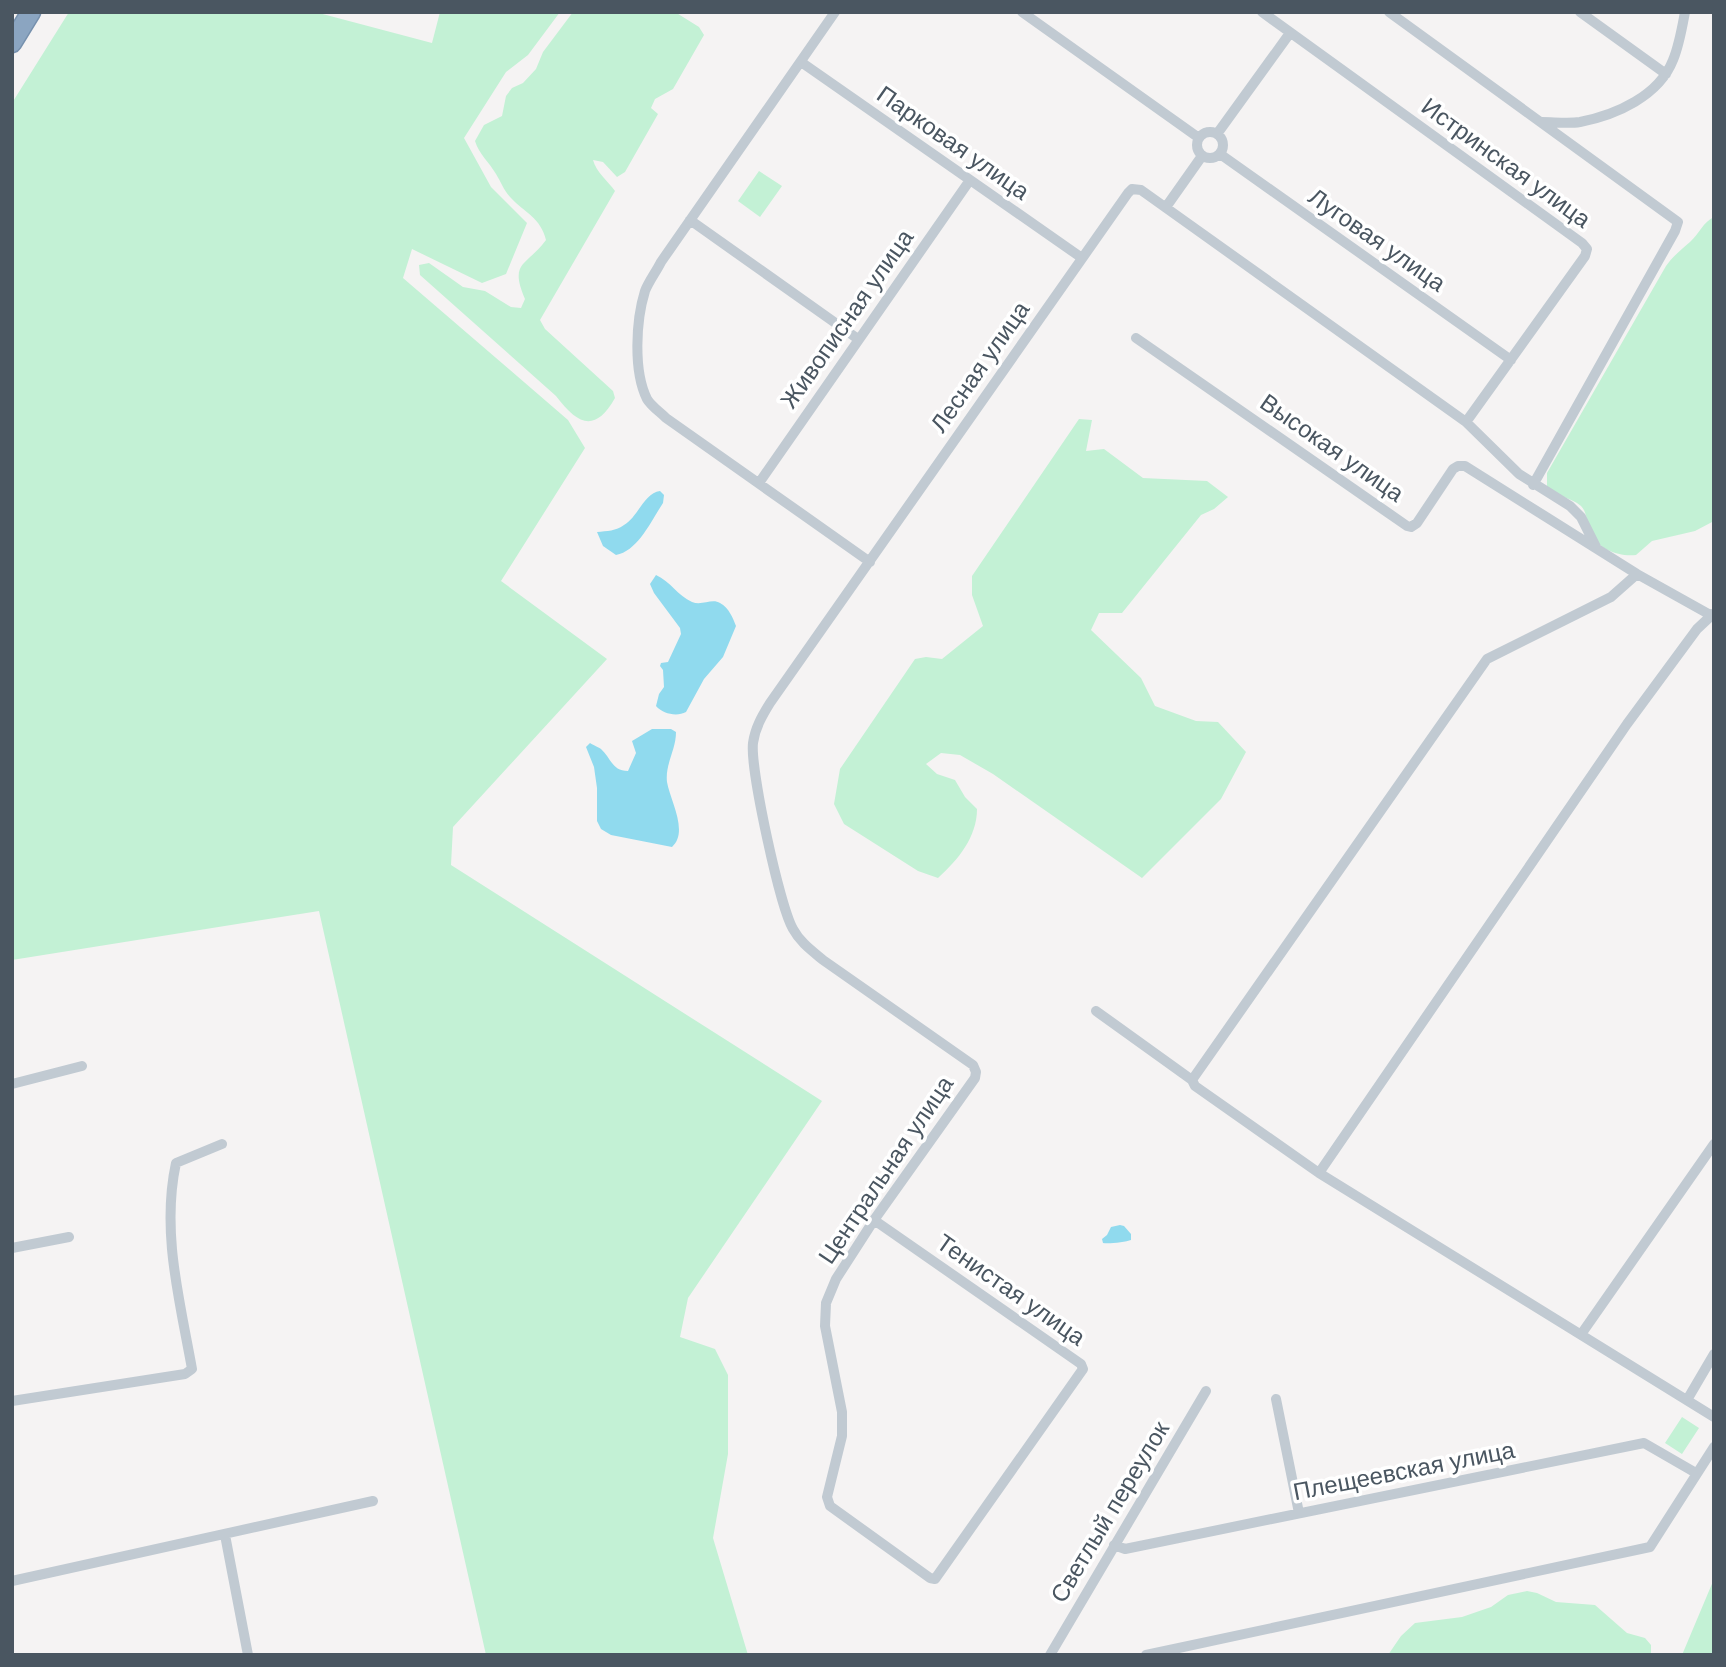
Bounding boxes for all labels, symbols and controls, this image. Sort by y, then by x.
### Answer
street label: Парковая улица [871,78,1036,207]
street label: Истринская улица [1415,91,1598,235]
street label: Луговая улица [1303,181,1453,299]
street label: Живописная улица [773,223,920,414]
street label: Лесная улица [923,295,1037,438]
street label: Высокая улица [1254,387,1411,509]
street label: Центральная улица [811,1069,960,1270]
street label: Тенистая улица [931,1227,1092,1353]
street label: Светлый переулок [1043,1415,1176,1608]
street label: Плещеевская улица [1291,1434,1518,1507]

